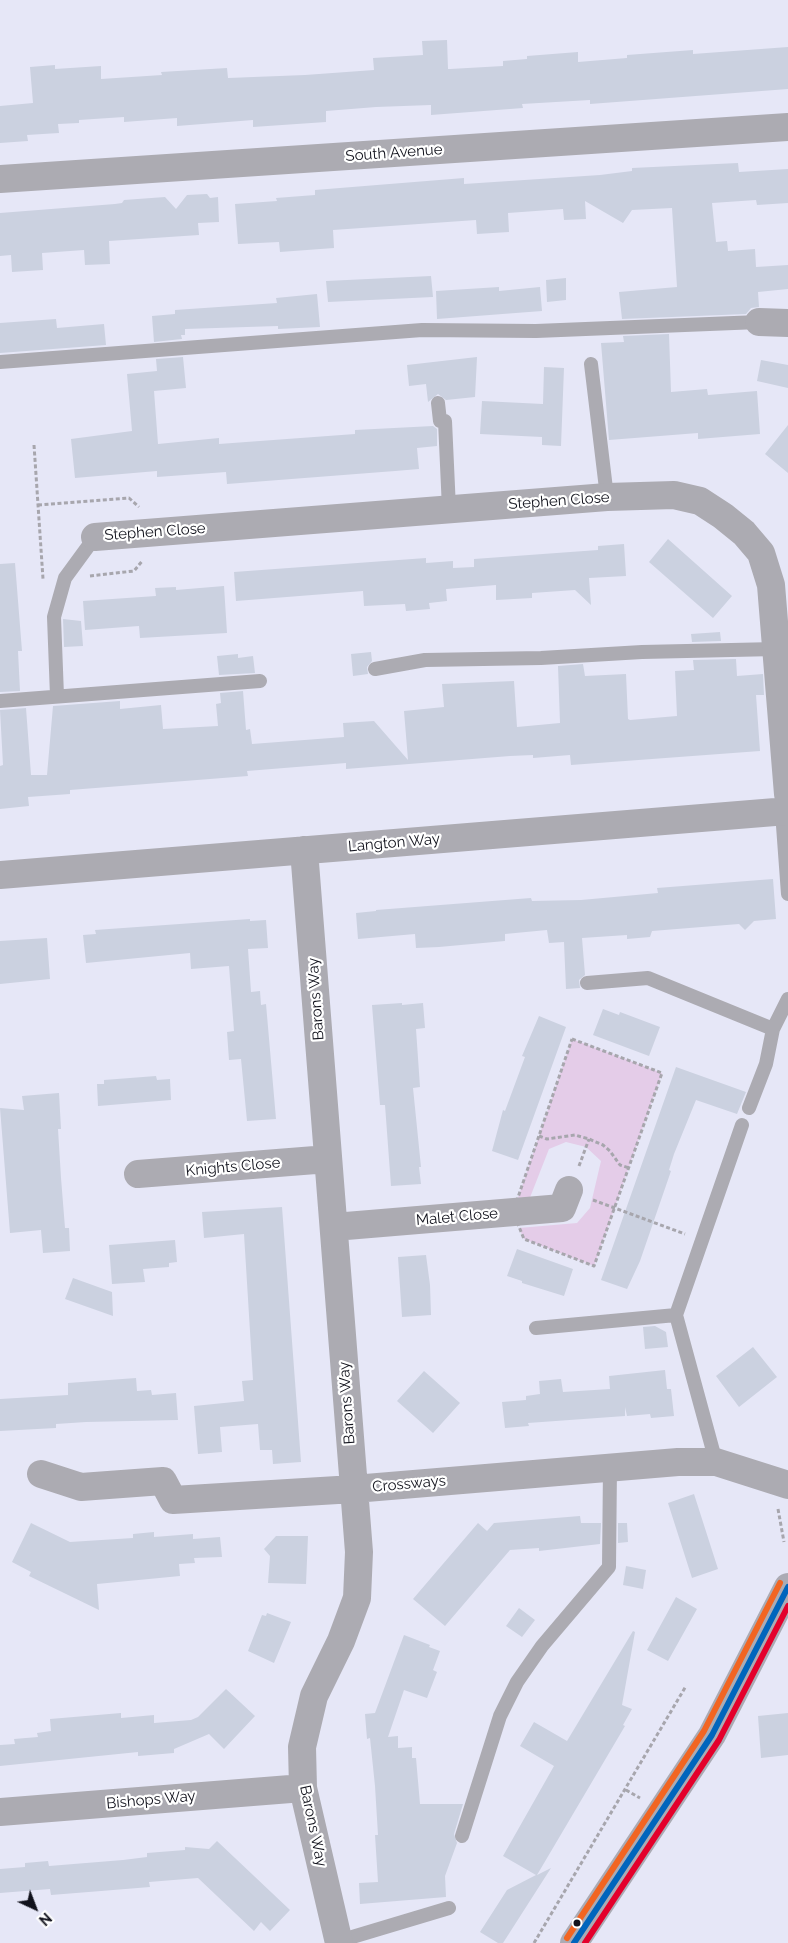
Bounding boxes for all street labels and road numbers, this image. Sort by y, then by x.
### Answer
street label: South Avenue [345,141,443,165]
street label: Stephen Close [508,488,610,514]
street label: Stephen Close [104,519,206,545]
street label: Langton Way [347,830,441,856]
street label: Barons Way [304,957,328,1041]
street label: Knights Close [185,1154,281,1180]
street label: Malet Close [415,1204,499,1230]
street label: Barons Way [335,1361,359,1445]
street label: Crossways [372,1472,446,1496]
street label: Barons Way [296,1784,330,1868]
street label: Bishops Way [106,1787,196,1813]

